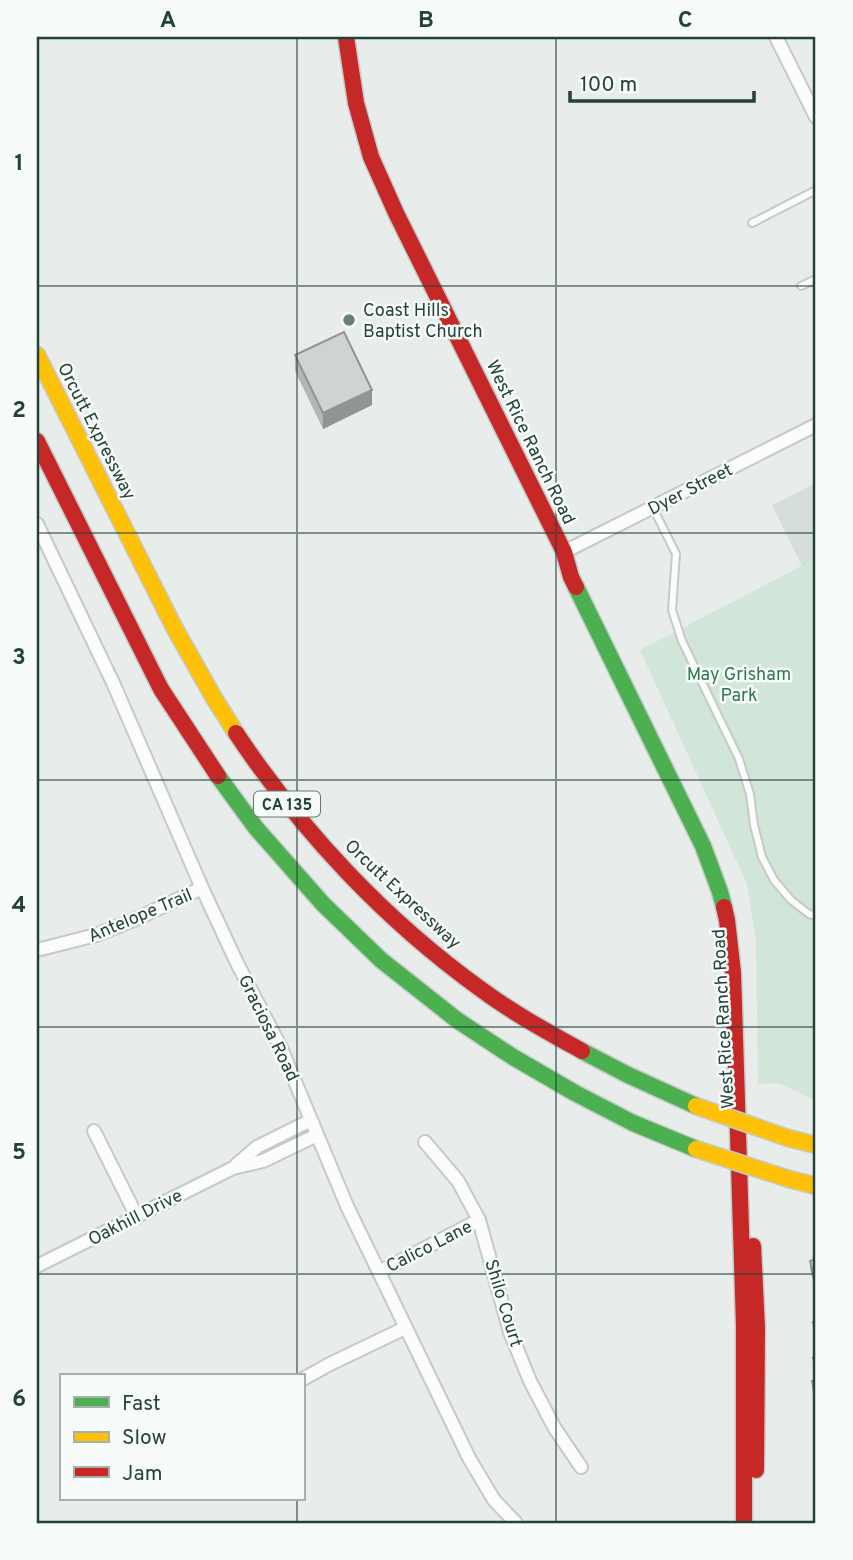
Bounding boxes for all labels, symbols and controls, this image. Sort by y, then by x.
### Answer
text: A [160,7,176,36]
text: B [418,7,434,36]
text: C [678,7,692,36]
scale bar [570,60,753,104]
text: 100 m [580,72,637,99]
text: 1 [14,150,24,179]
place label: Coast Hills Baptist Church [363,300,483,344]
marker: Coast Hills Baptist Church [341,312,357,328]
street label: West Rice Ranch Road [480,357,579,529]
street label: Orcutt Expressway [51,359,140,504]
text: 2 [12,397,26,426]
street label: Dyer Street [644,459,737,522]
text: 3 [12,644,26,673]
park label: May Grisham Park [687,664,791,708]
road number: CA 135 [254,792,320,817]
street label: Orcutt Expressway [339,835,465,955]
street label: Antelope Trail [85,884,196,949]
text: 4 [12,892,26,921]
street label: West Rice Ranch Road [708,928,741,1109]
street label: Graciosa Road [232,972,303,1086]
text: 5 [12,1139,26,1168]
street label: Oakhill Drive [85,1185,187,1252]
street label: Calico Lane [383,1216,477,1279]
street label: Shilo Court [478,1257,527,1350]
legend [60,1374,304,1500]
text: 6 [12,1386,26,1415]
text: Fast [122,1391,161,1418]
text: Slow [122,1425,167,1452]
text: Jam [122,1461,163,1488]

